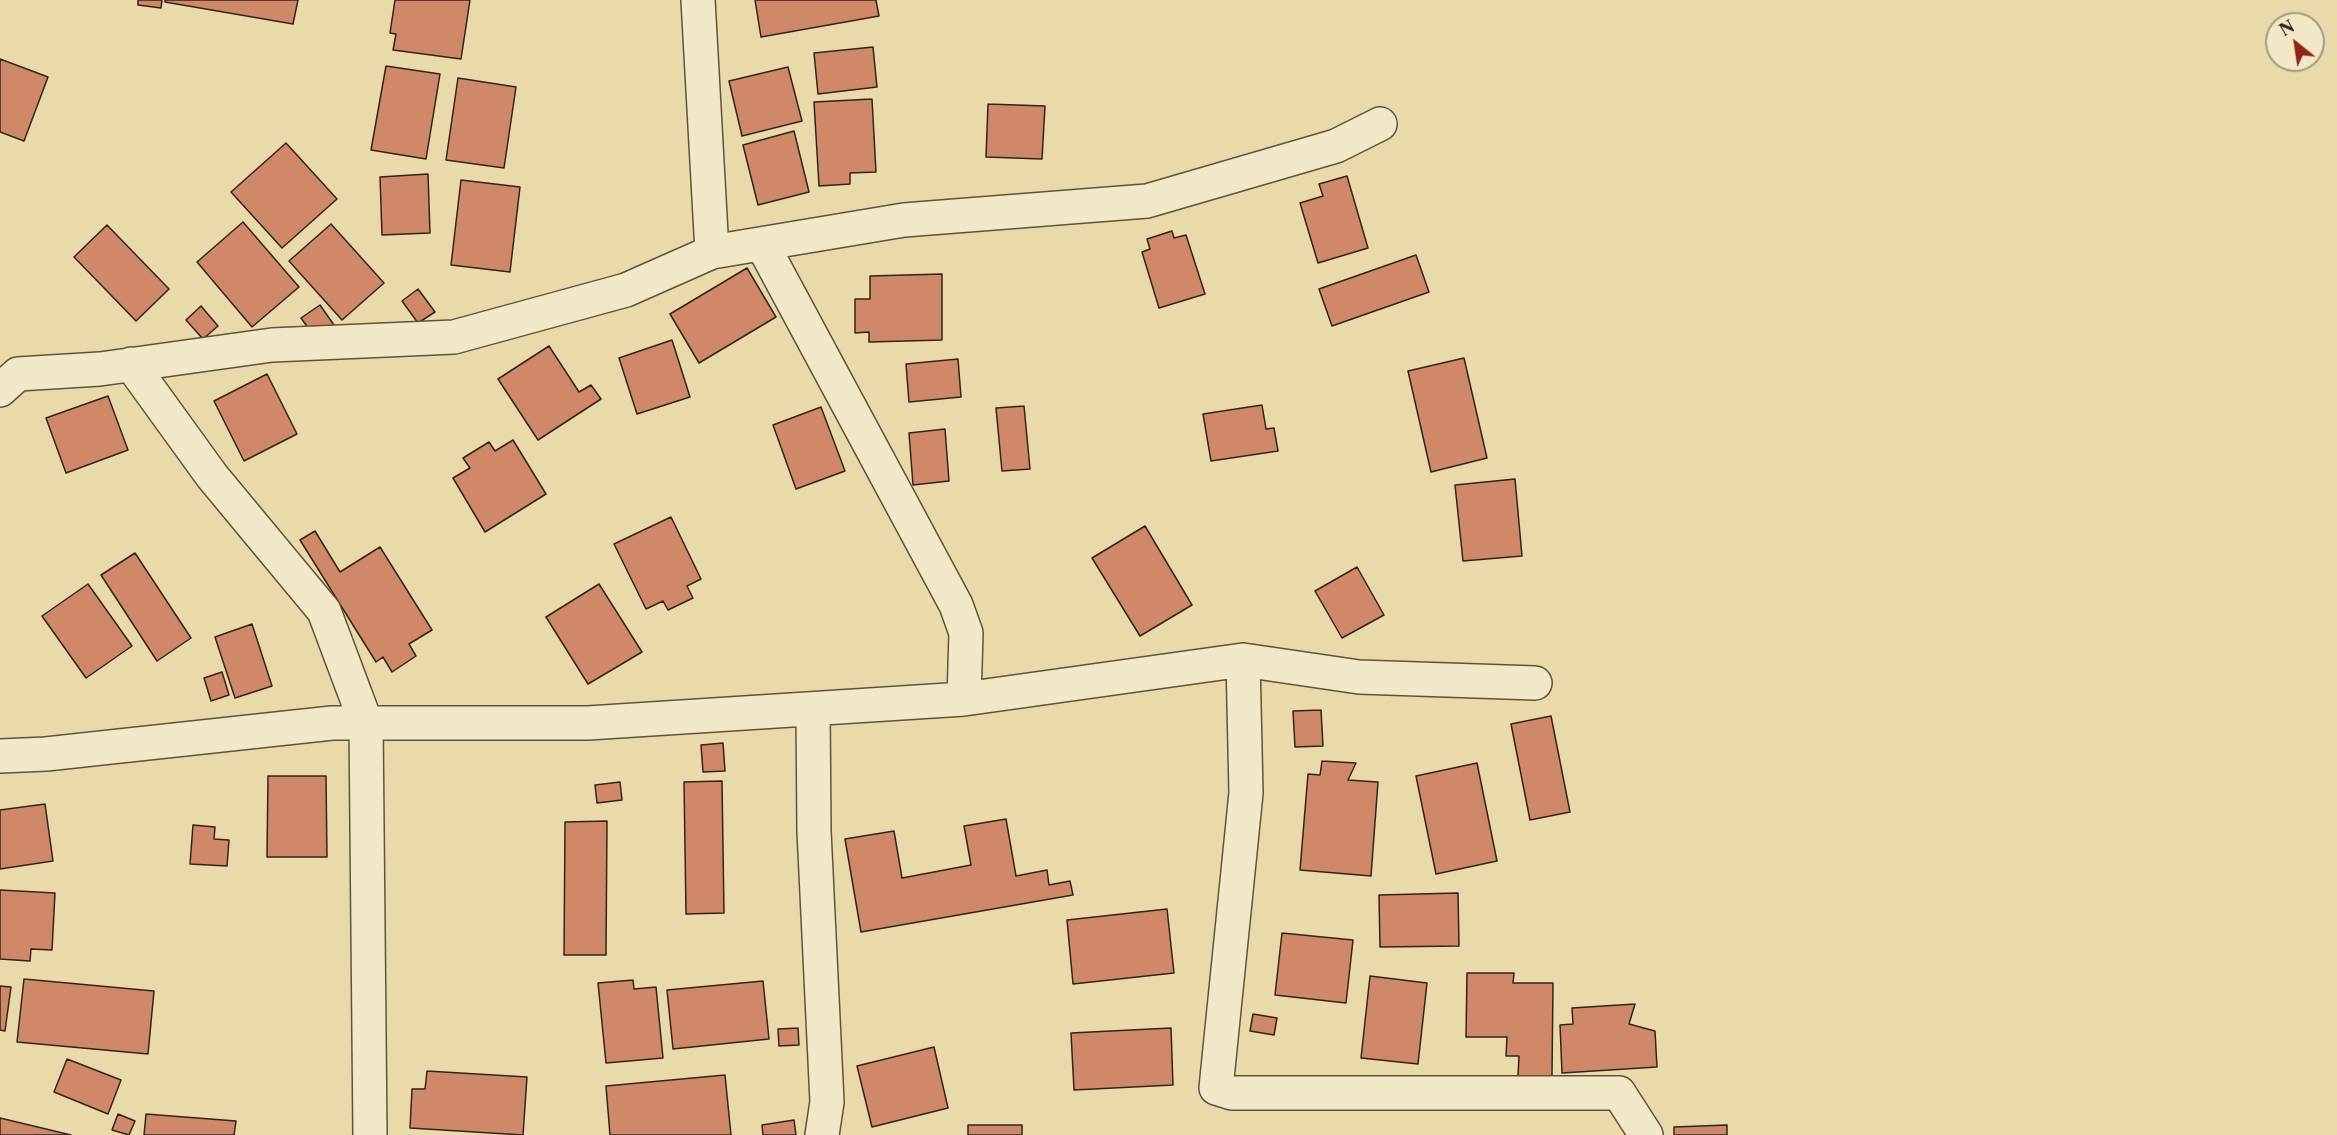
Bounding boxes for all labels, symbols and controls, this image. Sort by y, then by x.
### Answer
north arrow [2265,12,2325,72]
text: N [2276,16,2298,40]

